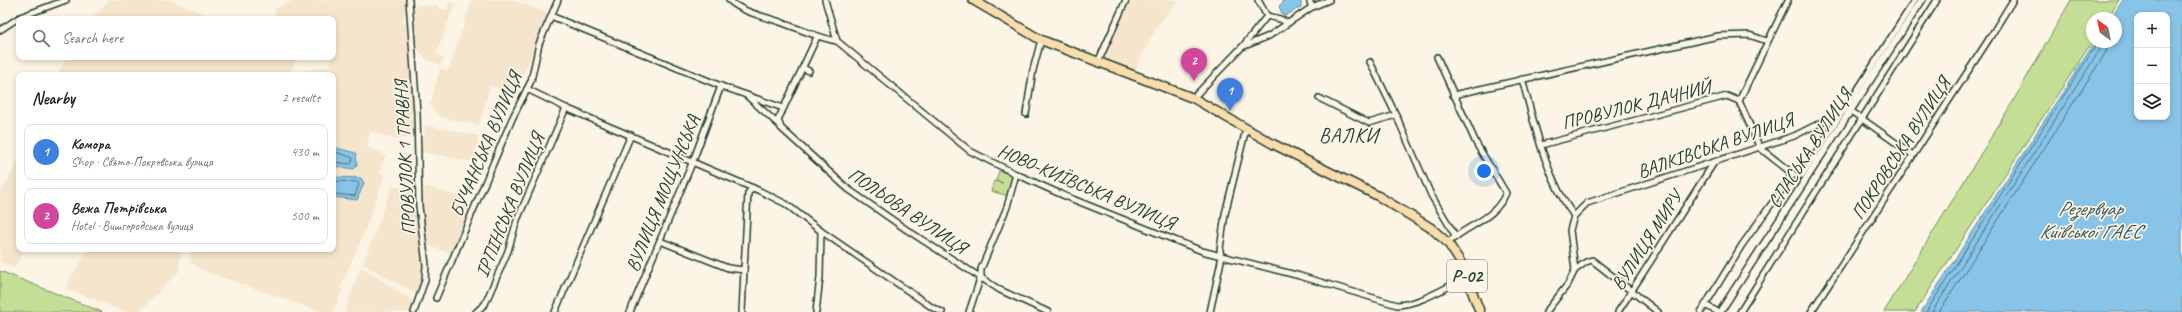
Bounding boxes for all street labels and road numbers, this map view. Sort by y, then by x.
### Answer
street label: БУЧАНСЬКА ВУЛИЦЯ [445,66,528,220]
street label: ПОКРОВСЬКА ВУЛИЦЯ [1846,71,1957,224]
street label: ПРОВУЛОК ДАЧНИЙ [1559,74,1716,135]
street label: ПРОВУЛОК 1 ТРАВНЯ [389,77,421,236]
street label: СПАСЬКА ВУЛИЦЯ [1762,82,1859,213]
street label: ВАЛКІВСЬКА ВУЛИЦЯ [1634,107,1799,184]
street label: ВУЛИЦЯ МОЩУНСЬКА [621,111,706,275]
street label: ІРПІНСЬКА ВУЛИЦЯ [470,127,551,281]
street label: НОВО-КИЇВСЬКА ВУЛИЦЯ [994,139,1181,236]
street label: ПОЛЬОВА ВУЛИЦЯ [843,162,974,261]
street label: ВУЛИЦЯ МИРУ [1606,183,1690,295]
road number: Р-02 [1447,260,1487,292]

